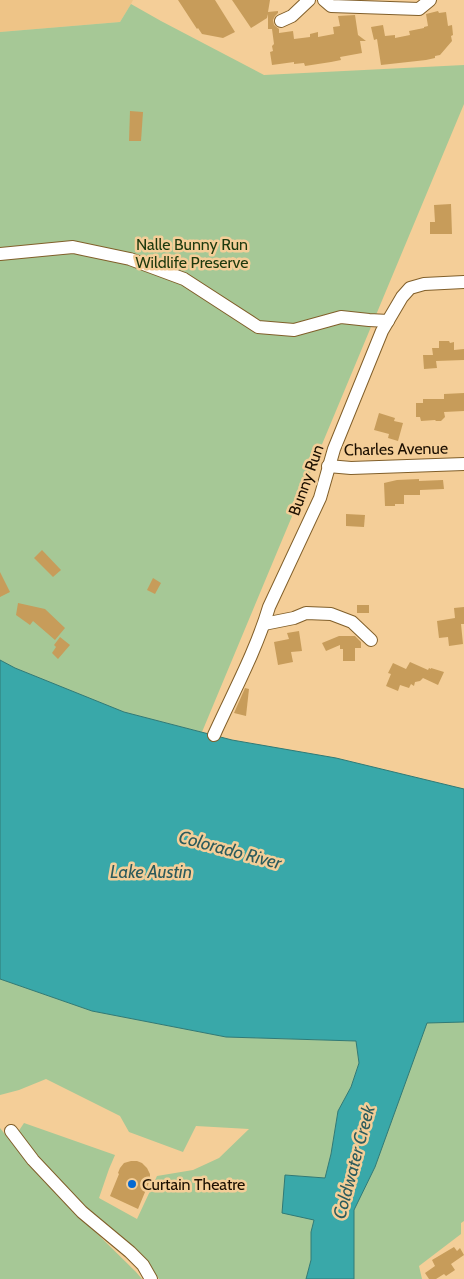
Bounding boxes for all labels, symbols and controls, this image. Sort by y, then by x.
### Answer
park label: Nalle Bunny Run Wildlife Preserve [136,235,248,272]
street label: Charles Avenue [344,439,448,459]
street label: Bunny Run [284,442,328,518]
water label: Colorado River [176,826,285,875]
water label: Lake Austin [110,861,192,883]
water label: Coldwater Creek [328,1102,380,1221]
place label: Curtain Theatre [142,1175,245,1194]
marker: Curtain Theatre [126,1178,138,1190]

